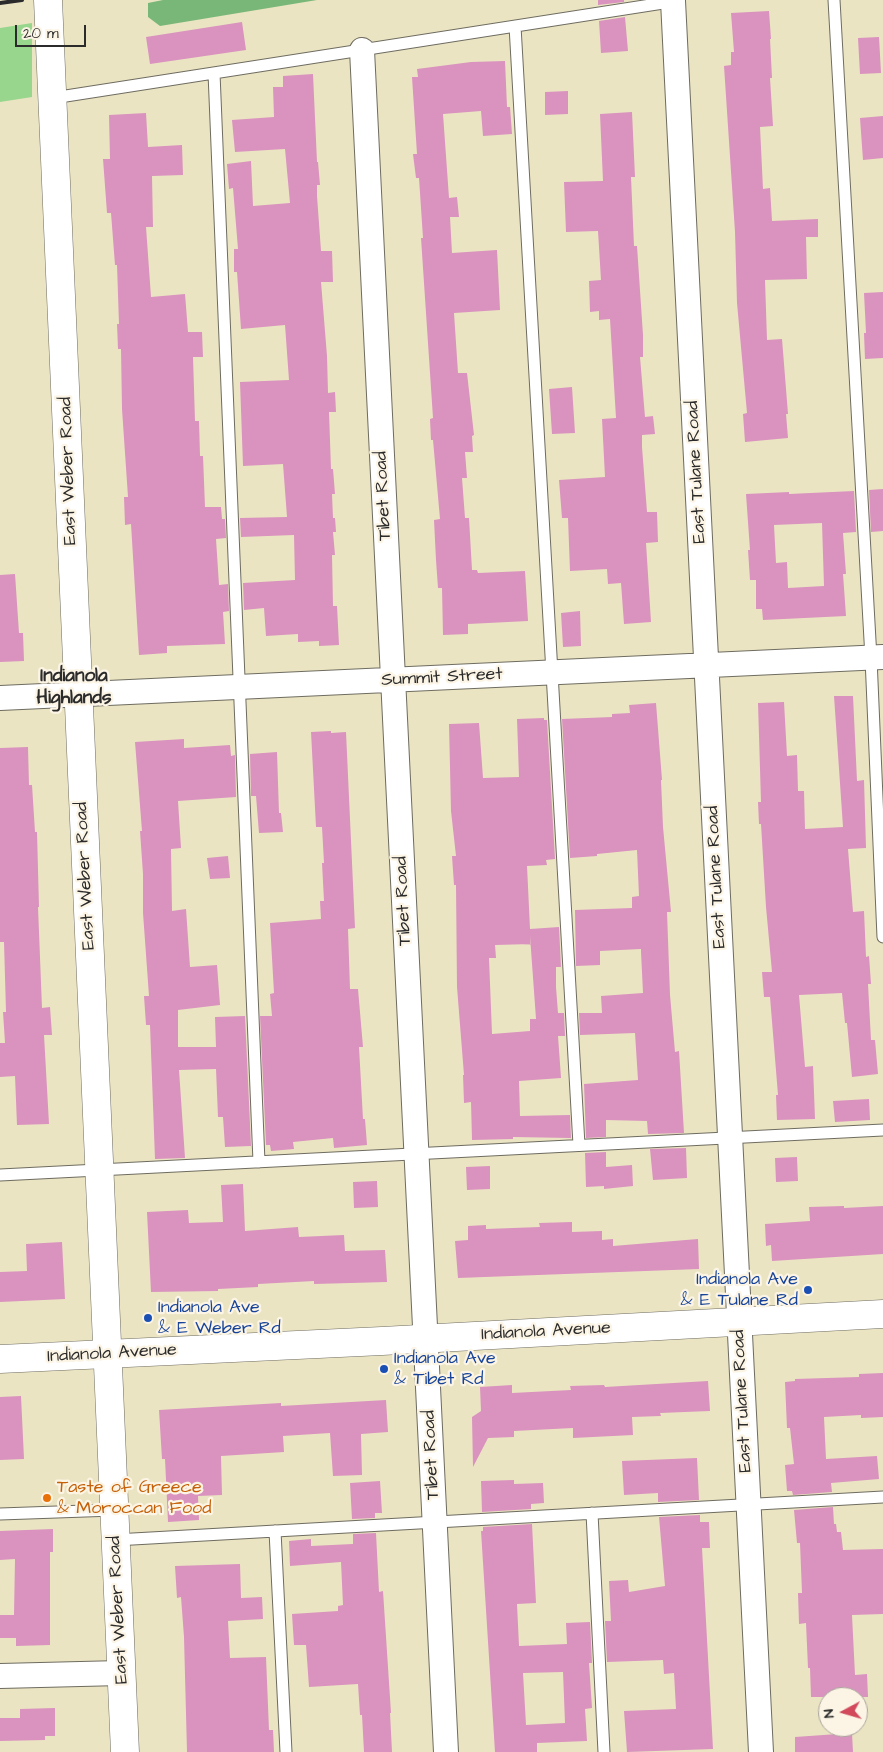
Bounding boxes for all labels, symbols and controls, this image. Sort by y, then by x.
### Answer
scale bar [18,15,89,47]
text: 20 m [23,23,59,44]
street label: East Weber Road [56,397,82,545]
street label: East Tulane Road [682,400,712,544]
street label: Tibet Road [371,451,397,541]
street label: Summit Street [381,664,503,692]
district label: Indianola Highlands [36,666,112,710]
street label: East Weber Road [71,801,101,951]
street label: East Tulane Road [702,805,732,949]
street label: Tibet Road [391,856,417,946]
place label: Indianola Ave & E Tulane Rd [681,1269,798,1312]
marker: Indianola Ave & E Tulane Rd [802,1284,814,1296]
place label: Indianola Ave & E Weber Rd [158,1297,281,1340]
marker: Indianola Ave & E Weber Rd [142,1312,154,1324]
street label: Indianola Avenue [481,1318,611,1346]
street label: East Tulane Road [728,1329,758,1473]
street label: Indianola Avenue [47,1340,177,1368]
place label: Indianola Ave & Tibet Rd [394,1348,496,1390]
marker: Indianola Ave & Tibet Rd [378,1363,390,1375]
street label: Tibet Road [419,1410,445,1500]
place label: Taste of Greece & Moroccan Food [57,1477,211,1520]
marker: Taste of Greece & Moroccan Food [41,1492,53,1504]
street label: East Weber Road [104,1535,134,1685]
north arrow [818,1687,868,1737]
text: N [819,1708,839,1719]

